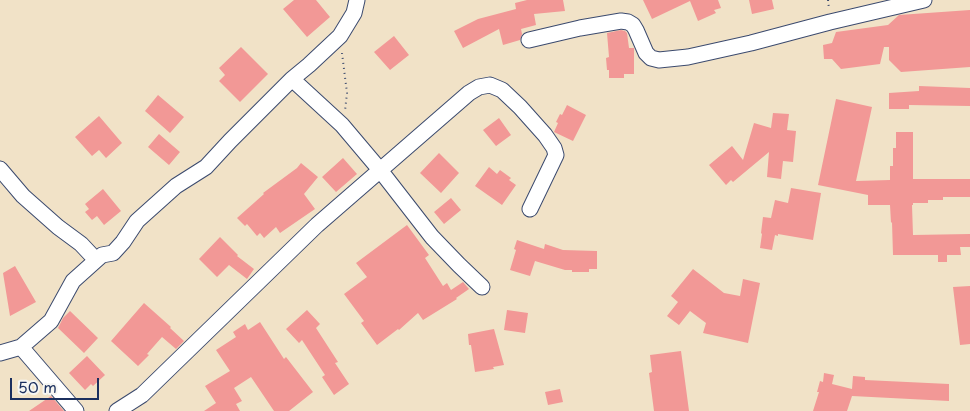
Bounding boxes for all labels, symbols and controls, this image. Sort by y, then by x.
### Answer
scale bar [12,368,101,400]
text: 50 m [18,375,57,398]

